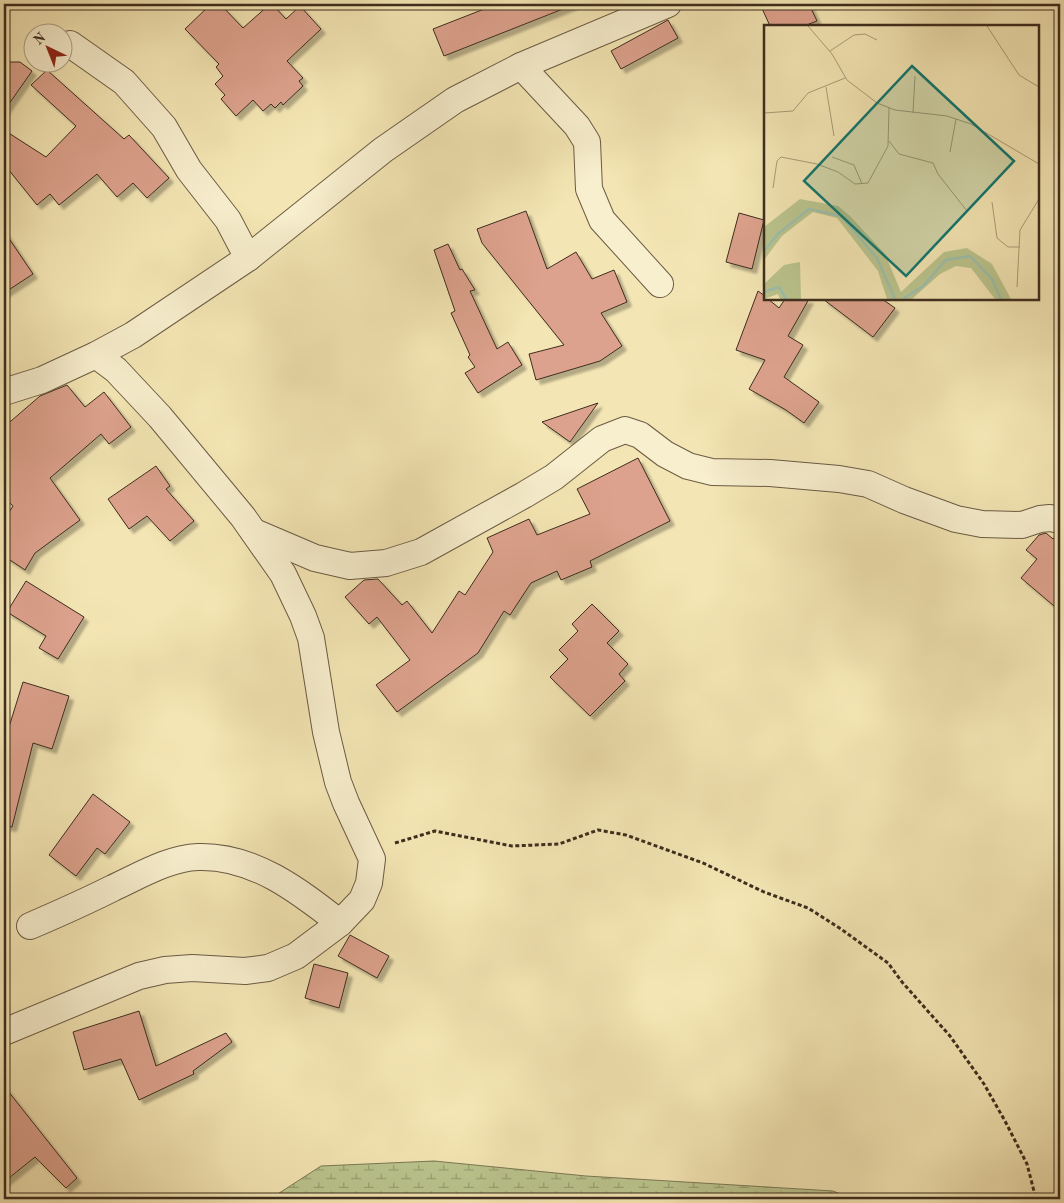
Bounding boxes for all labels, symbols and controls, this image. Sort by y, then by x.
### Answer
north arrow [22,22,72,72]
inset map [764,25,1039,300]
text: N [31,30,49,48]

